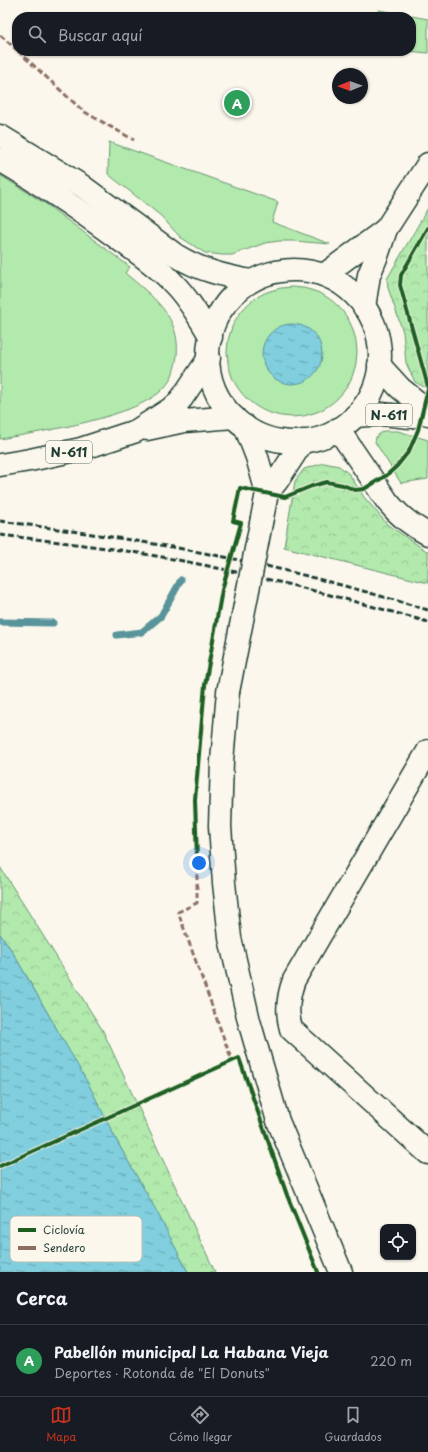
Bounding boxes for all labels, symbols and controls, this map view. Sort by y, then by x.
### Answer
search box [12,12,416,56]
icon: search [26,23,48,45]
text: Buscar aquí [58,23,142,46]
north arrow [332,68,368,104]
pin: A [224,88,250,118]
road number: N-611 [366,404,412,426]
road number: N-611 [46,441,92,463]
your location [189,853,209,873]
legend [10,1216,142,1262]
text: Ciclovía [43,1221,85,1238]
map controls [380,1224,416,1260]
button: locate [380,1224,416,1260]
text: Sendero [43,1239,85,1256]
text: Cerca [16,1285,67,1311]
text: Pabellón municipal La Habana Vieja [54,1340,329,1363]
text: A [24,1351,34,1370]
text: 220 m [370,1351,412,1370]
text: Deportes · Rotonda de "El Donuts" [54,1363,270,1382]
tab: Mapa [46,1404,77,1445]
tab: Cómo llegar [169,1404,232,1445]
tab: Guardados [324,1404,382,1445]

